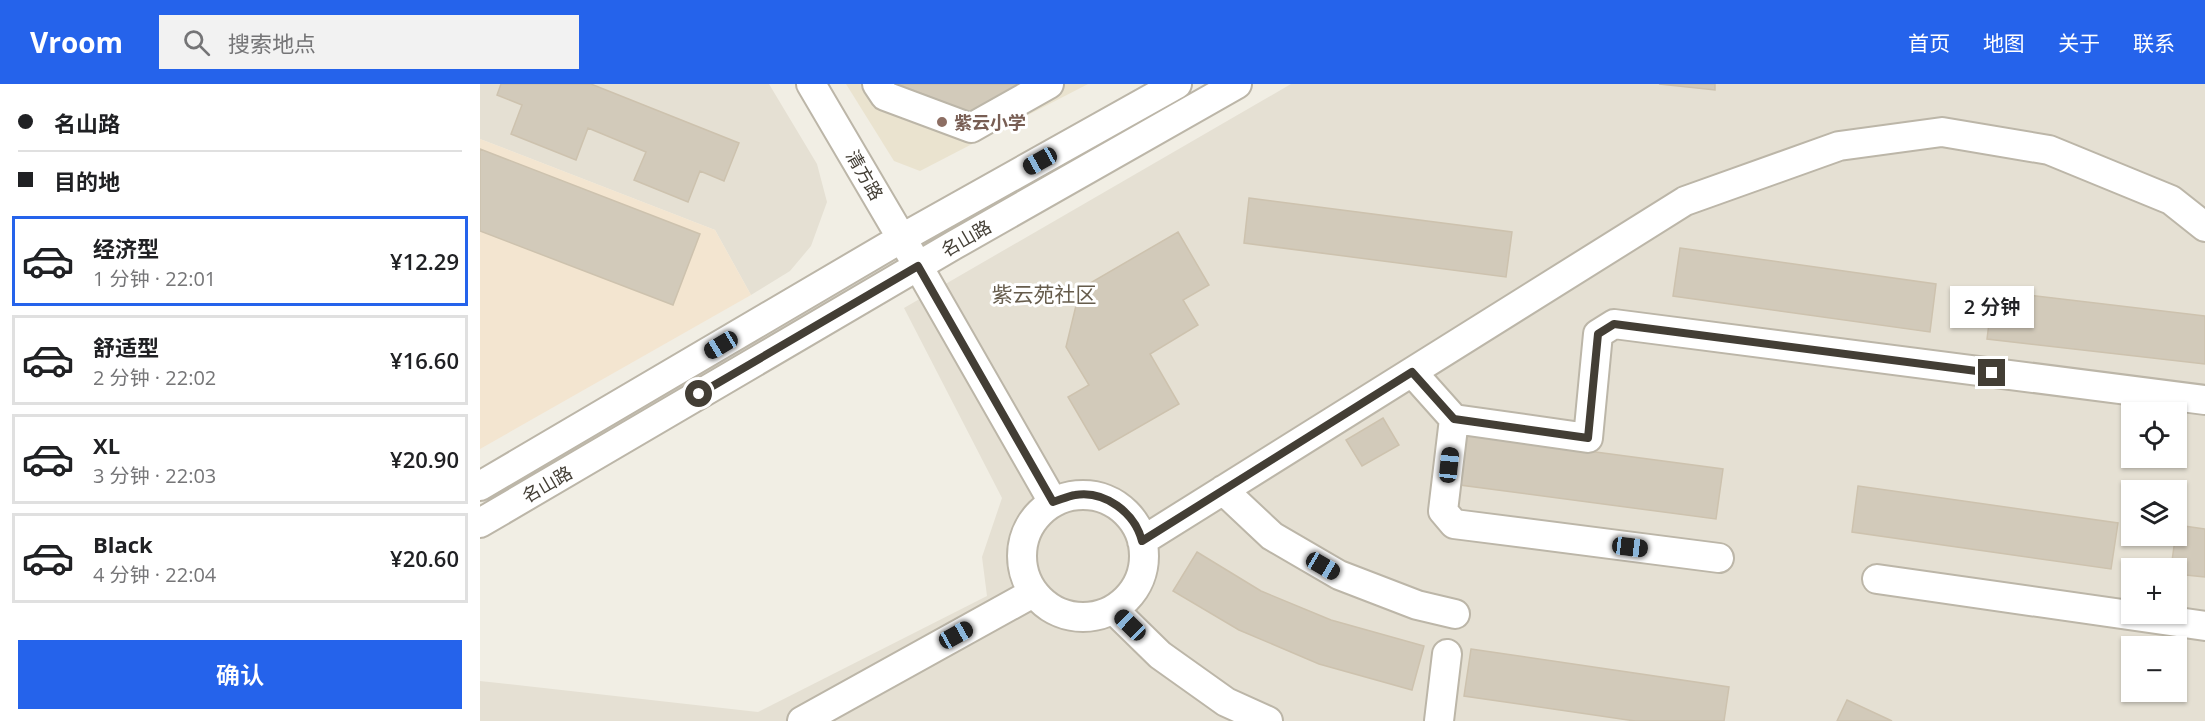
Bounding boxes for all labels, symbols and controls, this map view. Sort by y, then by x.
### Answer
search box [159,15,579,69]
text: Vroom [30,23,123,61]
icon: search [180,26,213,59]
text: 搜索地点 [228,28,316,58]
text: 首页 [1908,29,1950,57]
text: 地图 [1983,29,2025,57]
text: 关于 [2058,29,2100,57]
text: 联系 [2133,29,2175,57]
text: 名山路 [54,108,120,138]
place label: 紫云小学 [954,110,1026,134]
marker: 紫云小学 [935,115,949,129]
car [1020,144,1060,178]
street label: 清方路 [841,146,889,204]
text: 目的地 [54,166,120,196]
street label: 名山路 [937,214,995,262]
text: 经济型 [93,233,159,263]
icon: car [21,234,75,288]
text: ¥12.29 [390,246,459,276]
text: 1 分钟 · 22:01 [93,265,216,292]
district label: 紫云苑社区 [992,280,1097,308]
callout: 2 分钟 [1950,286,2034,328]
text: 2 分钟 [1964,293,2020,320]
car [701,328,741,362]
text: 舒适型 [93,332,159,362]
icon: car [21,333,75,387]
text: ¥16.60 [390,345,459,375]
route end [1978,359,2005,386]
text: 2 分钟 · 22:02 [93,364,216,391]
route start [685,380,712,407]
map controls [2121,402,2187,702]
button: locate [2121,402,2187,468]
text: XL [93,430,120,460]
icon: car [21,432,75,486]
text: ¥20.90 [390,444,459,474]
car [1438,446,1460,484]
street label: 名山路 [518,460,576,508]
text: 3 分钟 · 22:03 [93,462,216,489]
button: layers [2121,480,2187,546]
text: Black [93,529,153,559]
icon: car [21,531,75,585]
car [1611,536,1649,558]
text: ¥20.60 [390,543,459,573]
car [1303,549,1343,583]
button: + [2121,558,2187,624]
text: 4 分钟 · 22:04 [93,561,216,588]
car [1111,606,1149,644]
car [936,618,976,652]
button: − [2121,636,2187,702]
button: 确认 [18,640,462,709]

